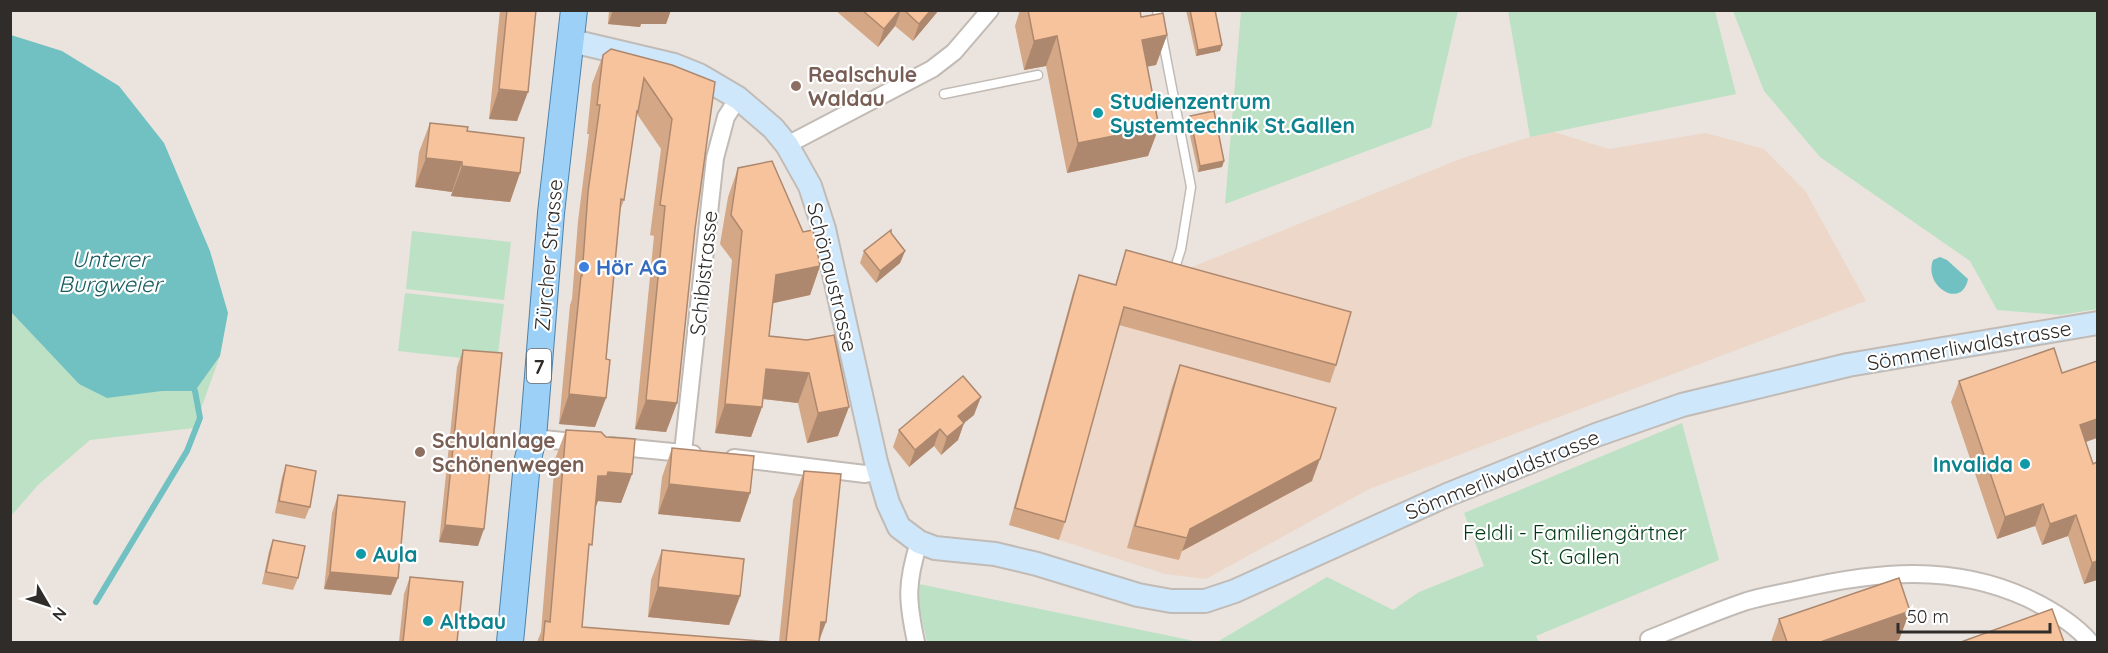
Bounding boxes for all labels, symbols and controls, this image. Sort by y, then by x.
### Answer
place label: Realschule Waldau [808,61,917,111]
marker: Realschule Waldau [789,79,803,93]
place label: Studienzentrum Systemtechnik St.Gallen [1110,88,1355,138]
marker: Studienzentrum Systemtechnik St.Gallen [1091,106,1105,120]
street label: Zürcher Strasse [528,178,568,332]
street label: Schönaustrasse [802,200,864,354]
street label: Schibistrasse [684,209,722,337]
water label: Unterer Burgweier [58,245,164,298]
place label: Hör AG [596,254,667,280]
marker: Hör AG [577,260,591,274]
street label: Sömmerliwaldstrasse [1865,314,2073,376]
road number: 7 [527,349,551,383]
street label: Sömmerliwaldstrasse [1401,423,1603,525]
place label: Schulanlage Schönenwegen [432,427,585,477]
marker: Schulanlage Schönenwegen [413,445,427,459]
place label: Invalida [1933,451,2013,477]
marker: Invalida [2018,457,2032,471]
park label: Feldli - Familiengärtner St. Gallen [1463,519,1687,569]
place label: Aula [373,541,417,567]
marker: Aula [354,547,368,561]
north arrow [18,575,78,635]
scale bar [1898,596,2050,634]
text: N [48,604,71,625]
text: 50 m [1907,605,1949,628]
place label: Altbau [440,608,506,634]
marker: Altbau [421,614,435,628]

